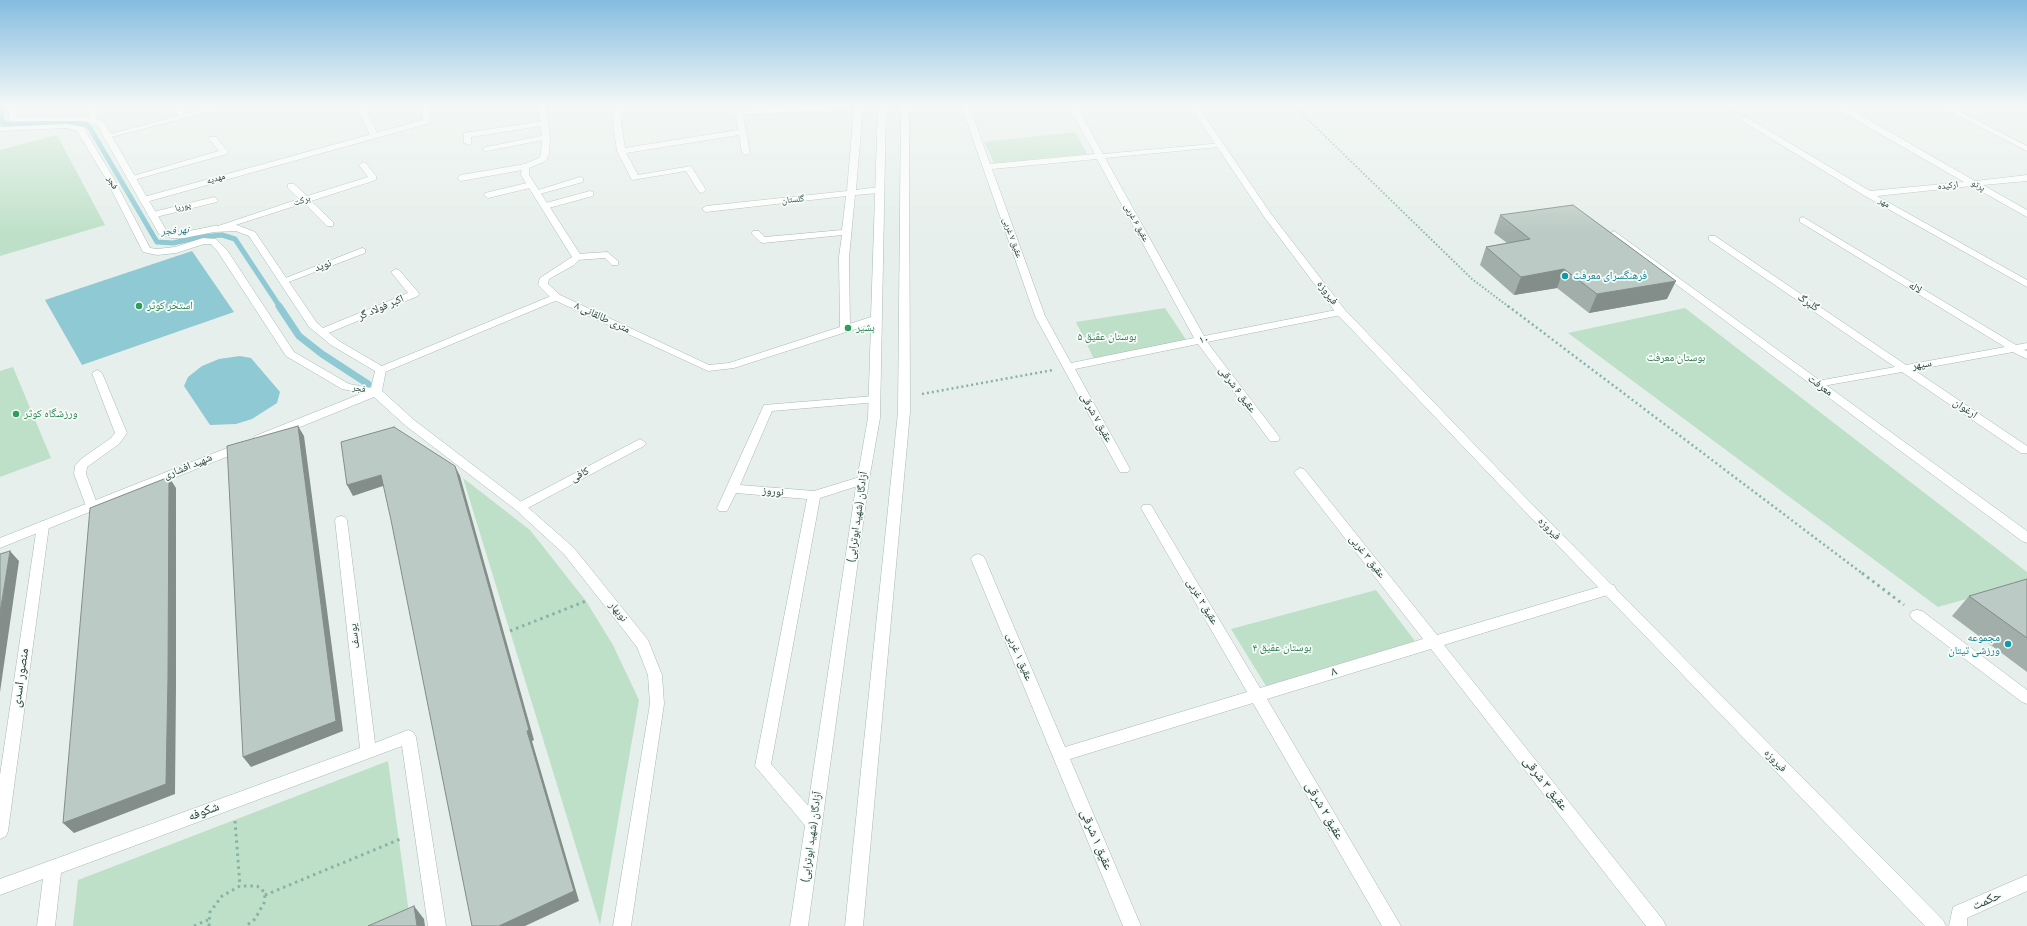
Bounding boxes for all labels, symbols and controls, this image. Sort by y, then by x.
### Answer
street label: مهدیه [205,171,227,187]
street label: فجر [104,175,120,191]
street label: پرتو [1969,178,1987,194]
street label: ارکیده [1937,180,1959,192]
street label: برکت [292,193,312,209]
street label: گلستان [781,193,805,207]
street label: مهر [1876,196,1892,210]
street label: پوریا [174,200,192,214]
street label: عقیق ۶ غربی [1121,202,1151,244]
street label: عقیق ۷ غربی [1000,216,1024,260]
water label: نهر فجر [161,224,189,238]
street label: نوید [313,257,333,275]
place label: فرهنگسرای معرفت [1573,269,1647,283]
marker: فرهنگسرای معرفت [1560,271,1570,281]
street label: فیروزه [1314,278,1340,308]
street label: لاله [1906,279,1924,297]
street label: گلبرگ [1795,291,1821,315]
street label: اکبر فولاد گر [356,292,406,324]
place label: استخر کوثر [147,299,193,313]
street label: ۸ متری طالقانی [572,299,632,337]
marker: استخر کوثر [134,301,144,311]
place label: بشیر [856,321,875,335]
marker: بشیر [843,323,853,333]
park label: بوستان عقیق ۵ [1077,330,1137,344]
street label: ۱۰ [1198,333,1210,347]
park label: بوستان معرفت [1647,351,1705,365]
street label: سپهر [1911,357,1933,373]
street label: عقیق ۶ شرقی [1215,364,1259,416]
street label: معرفت [1805,373,1835,399]
street label: فجر [352,383,366,395]
street label: عقیق ۷ شرقی [1077,391,1115,445]
street label: ارغوان [1950,396,1980,422]
place label: ورزشگاه کوثر [24,407,78,421]
marker: ورزشگاه کوثر [11,409,21,419]
street label: شهید افشاری [162,451,214,483]
street label: کافی [568,465,592,485]
street label: آزادگان (شهید ابوترابی) [845,471,871,563]
street label: نوروز [762,484,784,500]
street label: فیروزه [1535,515,1563,543]
street label: عقیق ۳ غربی [1346,533,1388,581]
street label: عقیق ۲ غربی [1183,577,1221,627]
street label: نوبهار [606,599,630,625]
street label: یوسف [347,623,363,649]
street label: عقیق ۱ غربی [1003,631,1035,683]
place label: مجموعه ورزشی تیتان [1948,631,2000,657]
marker: مجموعه ورزشی تیتان [2003,639,2013,649]
park label: بوستان عقیق ۴ [1252,641,1312,655]
street label: منصور اسدی [9,647,33,709]
street label: ۸ [1329,664,1339,680]
street label: فیروزه [1761,747,1789,775]
street label: عقیق ۳ شرقی [1519,754,1571,814]
street label: عقیق ۲ شرقی [1301,779,1347,843]
street label: آزادگان (شهید ابوترابی) [799,791,825,883]
street label: شکوفه [186,799,222,825]
street label: عقیق ۱ شرقی [1076,807,1116,873]
street label: حکمت [1970,888,2004,914]

